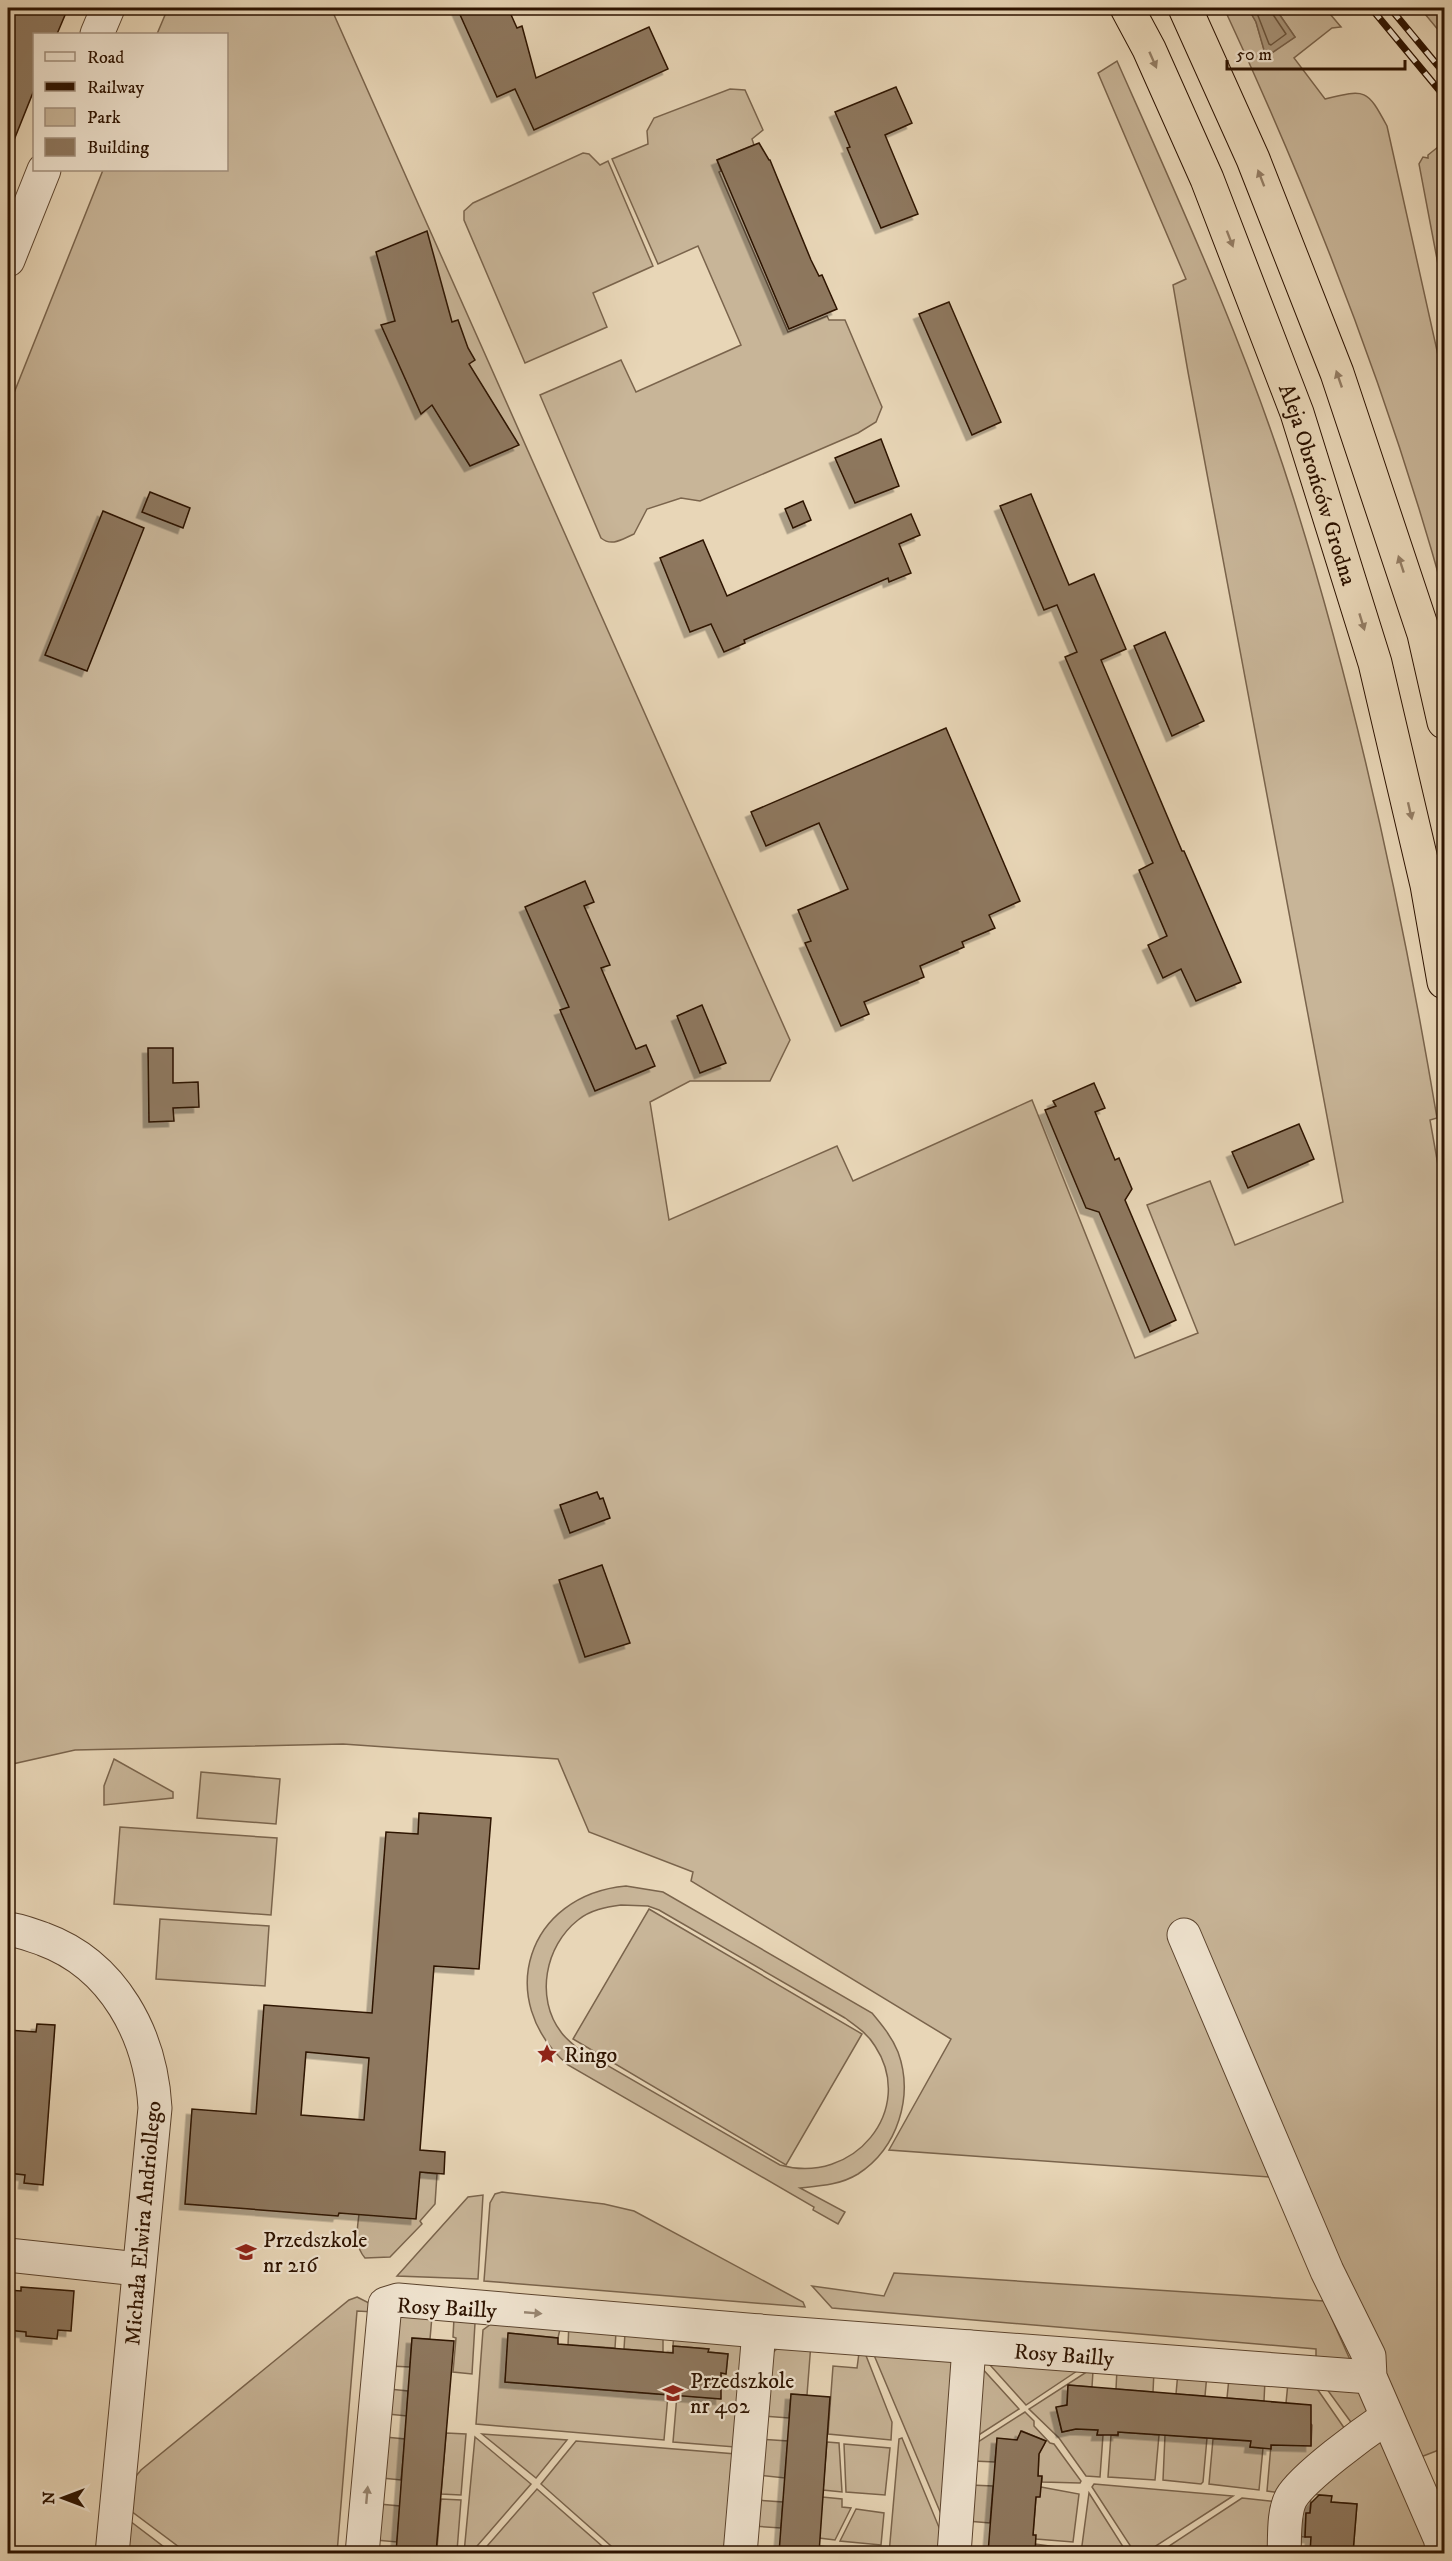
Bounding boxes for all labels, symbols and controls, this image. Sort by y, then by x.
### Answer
legend [33,33,228,171]
scale bar [1227,33,1406,71]
text: 50 m [1236,44,1272,66]
text: Road [87,47,124,69]
one-way arrow [1149,51,1158,68]
text: Railway [87,77,145,99]
text: Park [87,107,121,129]
text: Building [87,137,149,159]
one-way arrow [1255,169,1265,187]
one-way arrow [1226,230,1235,248]
one-way arrow [1334,370,1344,388]
street label: Aleja Obrońców Grodna [1272,380,1362,589]
one-way arrow [1395,555,1405,573]
one-way arrow [1358,613,1367,631]
one-way arrow [1405,801,1415,820]
place icon: Ringo [535,2042,559,2066]
place label: Ringo [564,2042,617,2069]
street label: Michała Elwira Andriollego [119,2100,168,2347]
place label: Przedszkole nr 216 [263,2227,367,2279]
school or university icon: Przedszkole nr 216 [234,2240,258,2264]
street label: Rosy Bailly [396,2292,498,2325]
one-way arrow [524,2308,543,2318]
street label: Rosy Bailly [1013,2338,1116,2373]
place label: Przedszkole nr 402 [690,2368,794,2420]
school or university icon: Przedszkole nr 402 [661,2381,685,2405]
north arrow [33,2468,93,2528]
one-way arrow [362,2486,372,2505]
text: N [39,2491,59,2505]

